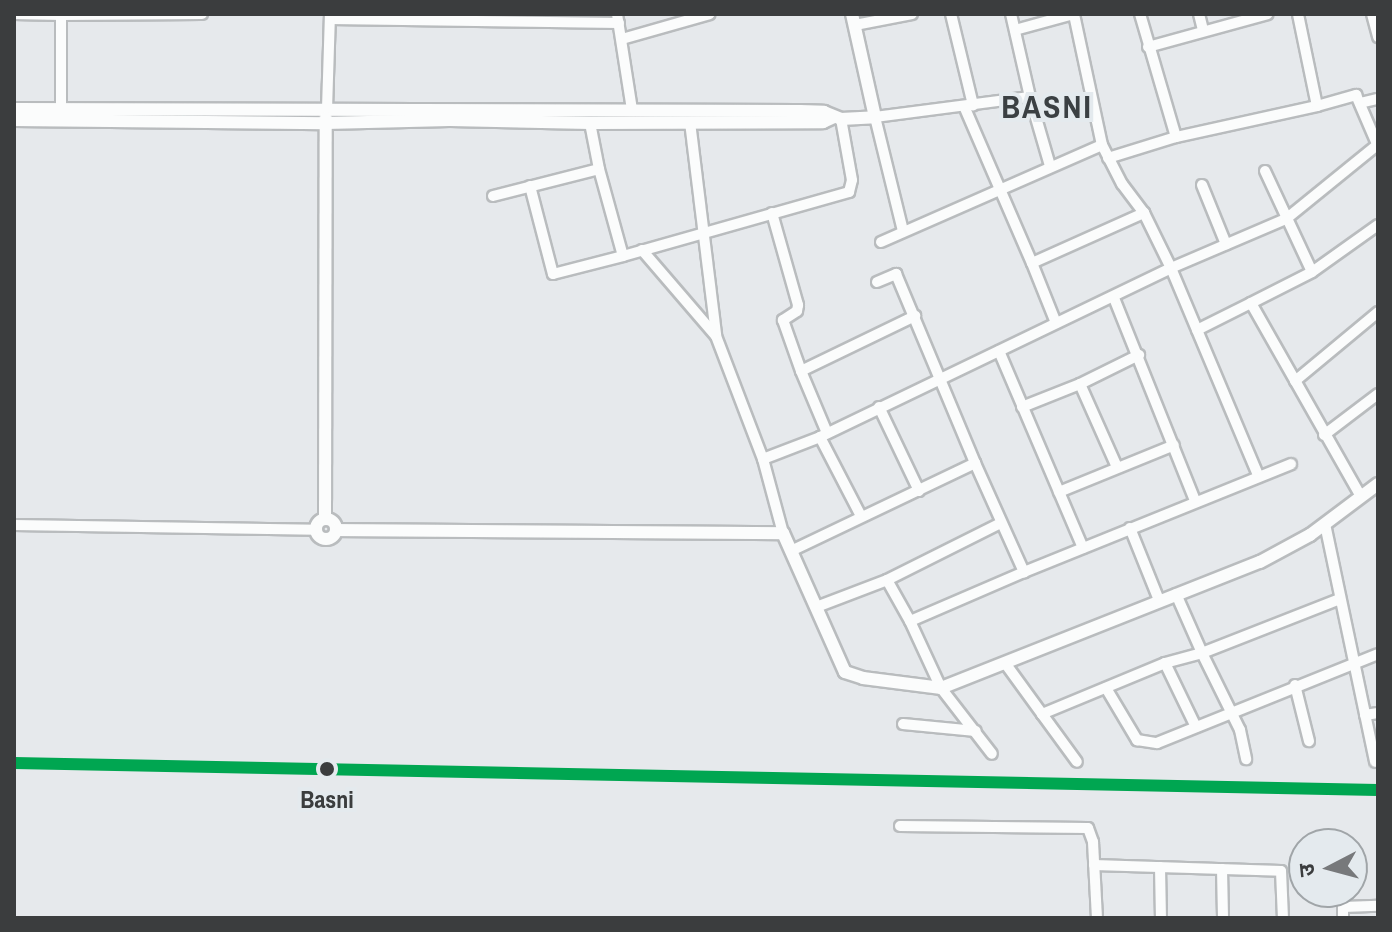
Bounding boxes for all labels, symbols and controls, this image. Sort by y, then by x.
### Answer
district label: BASNI [1001,88,1093,126]
marker: Basni [314,756,340,782]
place label: Basni [300,786,354,814]
north arrow [1288,828,1368,908]
text: उ [1291,862,1322,878]

